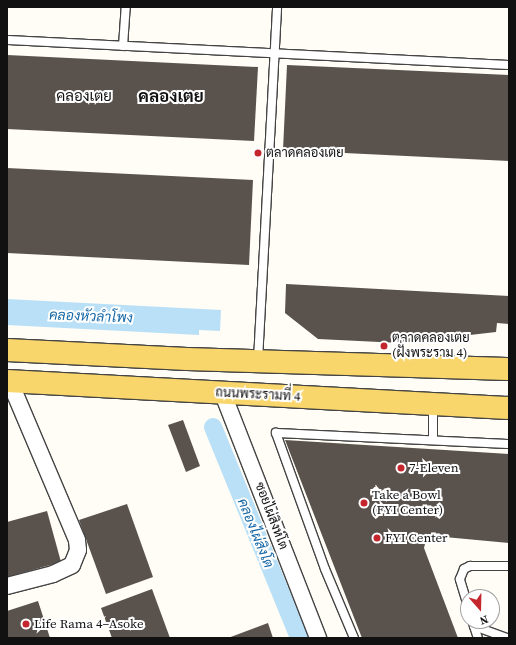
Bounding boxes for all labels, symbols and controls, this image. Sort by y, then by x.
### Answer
district label: คลองเตย [56,87,112,105]
district label: คลองเตย [138,87,204,107]
place label: ตลาดคลองเตย [266,145,344,161]
marker: ตลาดคลองเตย [253,148,263,158]
water label: คลองหัวลำโพง [49,306,133,326]
place label: ตลาดคลองเตย (ฝั่งพระราม 4) [392,331,470,362]
marker: ตลาดคลองเตย (ฝั่งพระราม 4) [379,341,389,351]
street label: ถนนพระรามที่ 4 [215,385,301,405]
place label: 7-Eleven [409,460,459,476]
marker: 7-Eleven [396,463,406,473]
street label: ซอยไผ่สิงห์โต [251,480,291,552]
place label: Take a Bowl (FYI Center) [372,488,443,519]
water label: คลองไผ่สิงโต [234,496,278,570]
marker: Take a Bowl (FYI Center) [359,498,369,508]
place label: FYI Center [385,530,448,546]
marker: FYI Center [372,533,382,543]
north arrow [460,589,500,629]
text: N [478,611,490,628]
place label: Life Rama 4–Asoke [34,616,144,632]
marker: Life Rama 4–Asoke [21,619,31,629]

